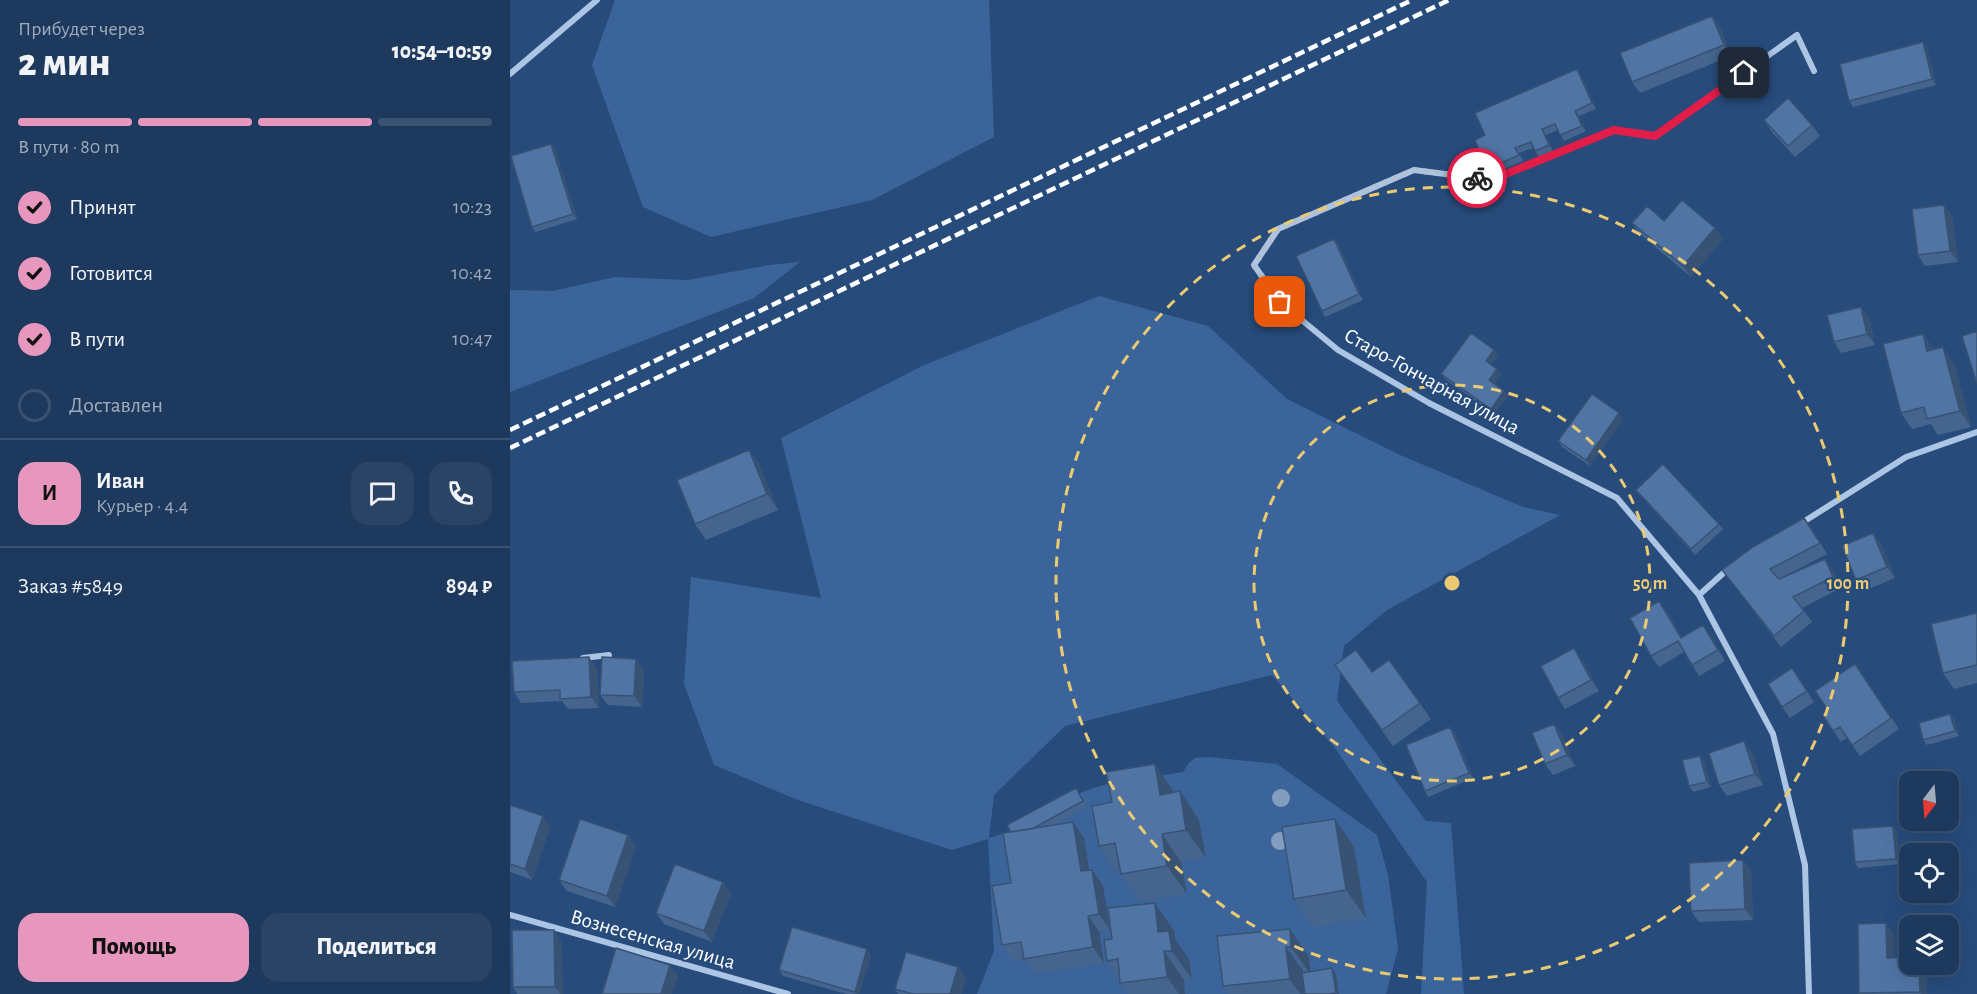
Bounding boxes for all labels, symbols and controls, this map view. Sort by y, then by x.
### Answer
text: Прибудет через [18,19,145,39]
text: 10:54–10:59 [392,40,492,62]
text: 2 мин [18,44,111,83]
pin [1718,47,1769,98]
icon: home [1727,56,1760,89]
text: В пути · 80 m [18,137,120,157]
courier [1447,148,1507,208]
icon: bike [1461,162,1494,195]
icon: check [18,191,51,224]
text: Принят [69,196,135,218]
text: 10:23 [453,197,492,217]
icon: check [18,257,51,290]
text: Готовится [69,262,153,284]
text: 10:42 [451,263,492,283]
pin [1254,276,1305,327]
icon: bag [1263,285,1296,318]
icon: check [18,323,51,356]
street label: Старо-Гончарная улица [1340,324,1523,439]
text: В пути [69,328,125,350]
text: 10:47 [452,329,492,349]
text: Доставлен [69,394,163,416]
button: chat [351,462,414,525]
button: phone [429,462,492,525]
text: Иван [96,470,145,492]
text: И [42,482,57,504]
text: Курьер · 4.4 [96,496,188,516]
centre of rings [1442,573,1462,593]
text: Заказ #5849 [18,575,123,597]
text: 894 ₽ [446,575,492,597]
text: 50 m [1633,575,1667,593]
text: 100 m [1827,575,1869,593]
north arrow [1899,771,1959,831]
map controls [1899,771,1959,975]
button: locate [1899,843,1959,903]
street label: Вознесенская улица [568,906,738,973]
button: Помощь [18,913,249,982]
button: Поделиться [261,913,492,982]
button: layers [1899,915,1959,975]

